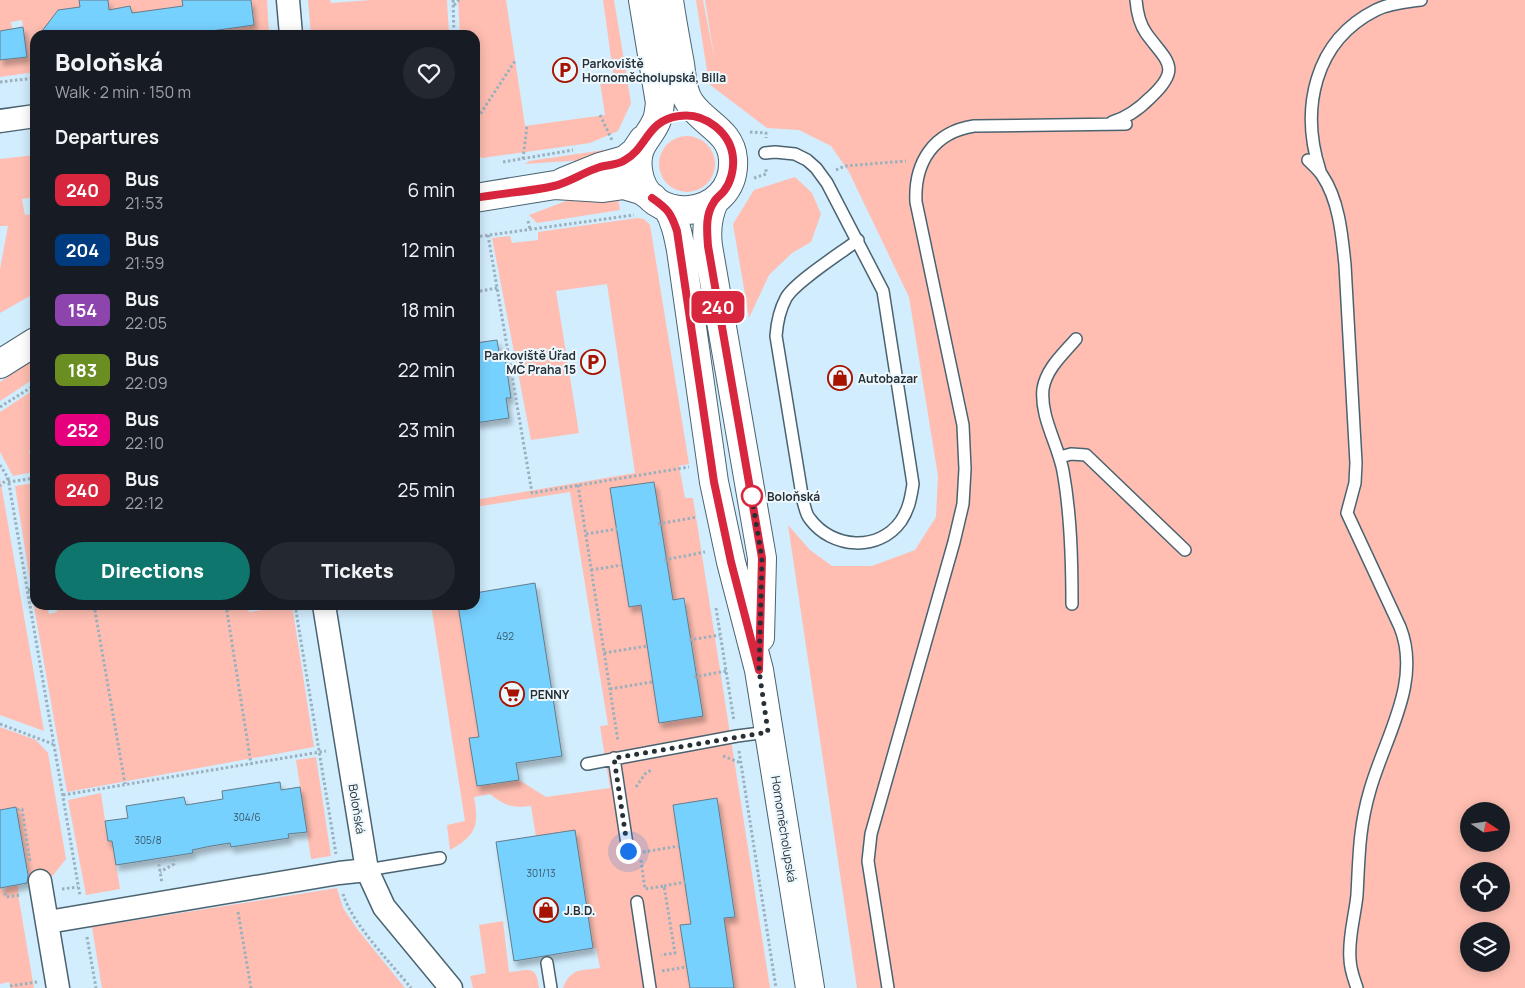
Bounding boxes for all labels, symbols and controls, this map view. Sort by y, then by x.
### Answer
text: Boloňská [55,45,163,78]
button: heart [403,47,455,99]
place label: Parkoviště Hornoměcholupská, Billa [582,55,726,86]
parking icon: Parkoviště Hornoměcholupská, Billa [552,57,578,83]
text: Walk · 2 min · 150 m [55,81,191,103]
text: Departures [55,124,159,150]
text: Bus [125,166,159,192]
text: 6 min [408,177,455,203]
text: 240 [66,178,99,202]
text: 21:53 [125,192,163,214]
text: Bus [125,226,159,252]
text: 12 min [401,237,455,263]
text: 204 [66,238,99,262]
text: 21:59 [125,252,164,274]
text: Bus [125,286,159,312]
line badge: 240 [689,291,747,323]
text: 240 [701,295,735,319]
text: 18 min [401,297,455,323]
text: 154 [68,298,97,322]
text: 22:05 [125,312,167,334]
text: Bus [125,346,159,372]
place label: Parkoviště Úřad MČ Praha 15 [484,347,576,378]
parking icon: Parkoviště Úřad MČ Praha 15 [580,349,606,375]
text: 22 min [398,357,455,383]
text: 183 [68,358,97,382]
shop icon: Autobazar [827,365,853,391]
place label: Autobazar [858,370,918,387]
text: 22:09 [125,372,168,394]
text: Bus [125,406,159,432]
text: 23 min [398,417,455,443]
text: 252 [67,418,98,442]
text: 22:10 [125,432,164,454]
text: Bus [125,466,159,492]
text: 25 min [398,477,455,503]
text: 240 [66,478,99,502]
marker: Boloňská [741,485,763,507]
place label: Boloňská [767,488,820,505]
text: 22:12 [125,492,163,514]
button: Directions [55,542,250,600]
button: Tickets [260,542,455,600]
house number: 492 [496,629,514,643]
supermarket icon: PENNY [499,681,525,707]
place label: PENNY [530,686,570,703]
street label: Hornoměcholupská [767,774,801,884]
street label: Boloňská [345,783,369,835]
north arrow [1460,802,1510,852]
map controls [1460,802,1510,972]
house number: 304/6 [233,810,261,824]
house number: 305/8 [134,833,162,847]
your location [616,839,641,864]
button: locate [1460,862,1510,912]
house number: 301/13 [527,866,555,880]
shop icon: J.B.D. [533,897,559,923]
place label: J.B.D. [564,902,595,919]
button: layers [1460,922,1510,972]

